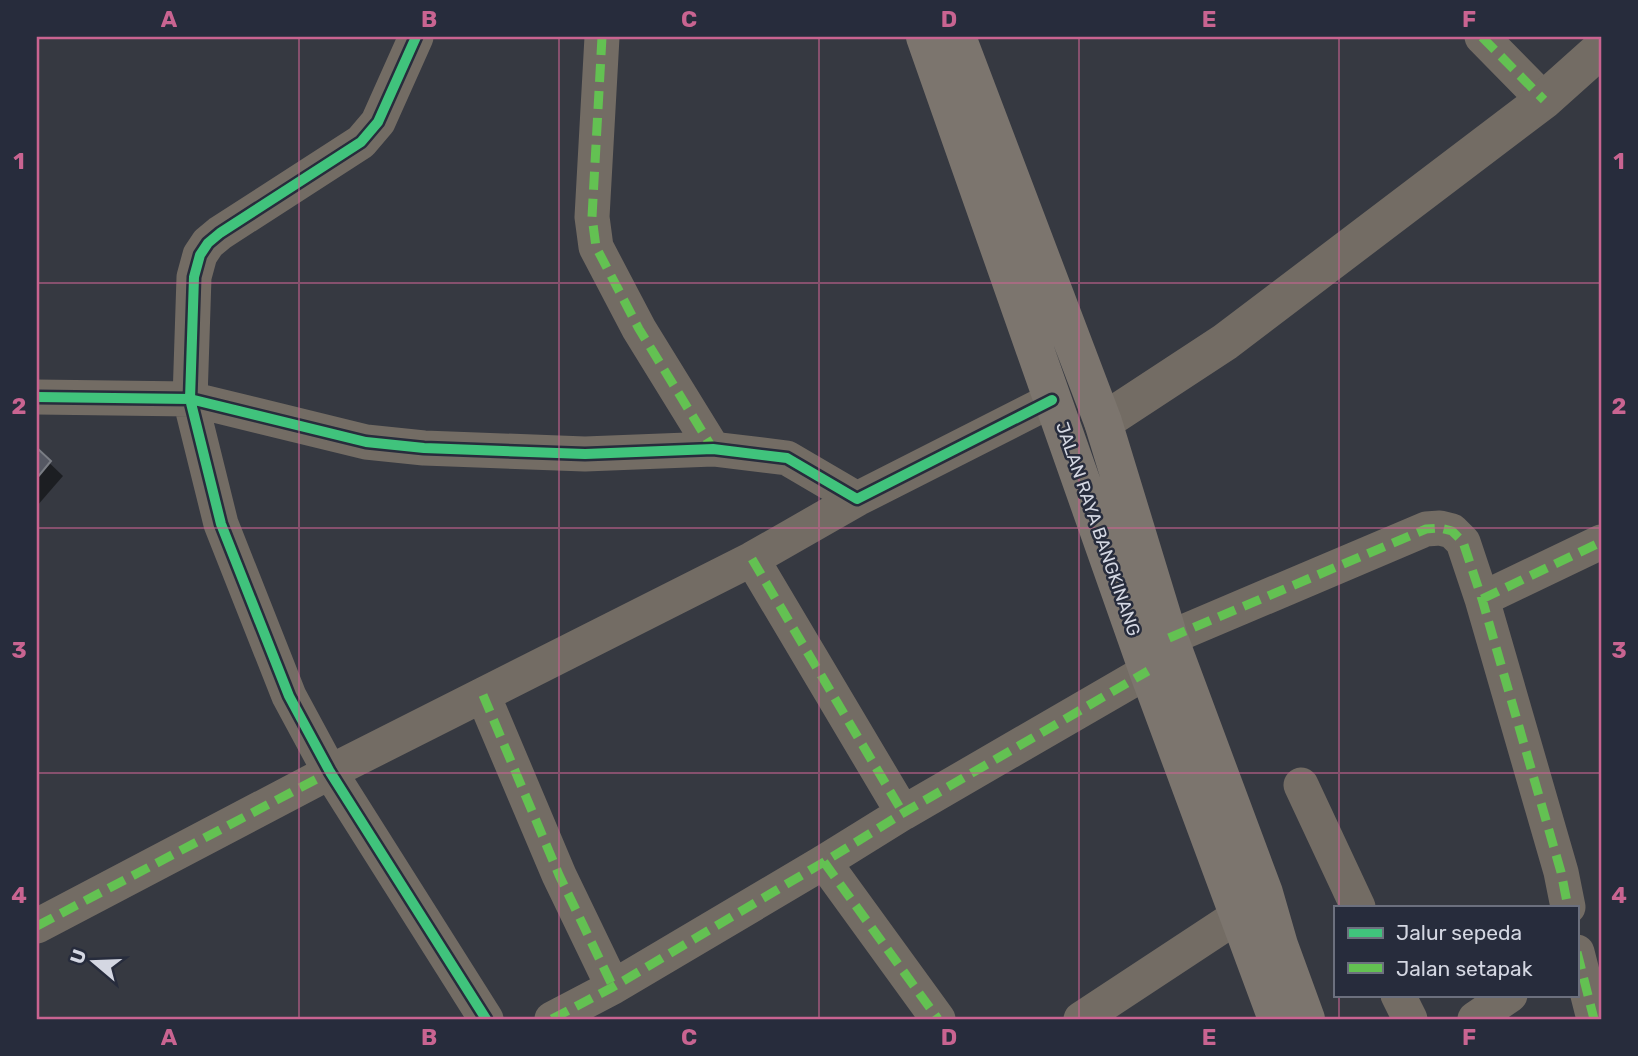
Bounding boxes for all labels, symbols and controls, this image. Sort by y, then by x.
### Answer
text: A [161,5,178,33]
text: B [421,5,437,33]
text: C [681,5,697,33]
text: D [941,5,957,33]
text: E [1202,5,1216,33]
text: F [1462,5,1476,33]
text: 1 [13,147,25,175]
text: 1 [1613,147,1625,175]
text: 2 [12,392,26,420]
text: 2 [1612,392,1626,420]
street label: JALAN RAYA BANGKINANG [1051,419,1145,639]
text: 3 [11,636,27,664]
text: 3 [1611,636,1627,664]
text: 4 [11,881,27,909]
text: 4 [1611,881,1627,909]
legend [1334,906,1578,996]
text: Jalur sepeda [1396,920,1522,945]
north arrow [60,926,130,996]
text: U [65,946,92,967]
text: Jalan setapak [1396,956,1533,981]
text: A [161,1023,178,1051]
text: B [421,1023,437,1051]
text: C [681,1023,697,1051]
text: D [941,1023,957,1051]
text: E [1202,1023,1216,1051]
text: F [1462,1023,1476,1051]

